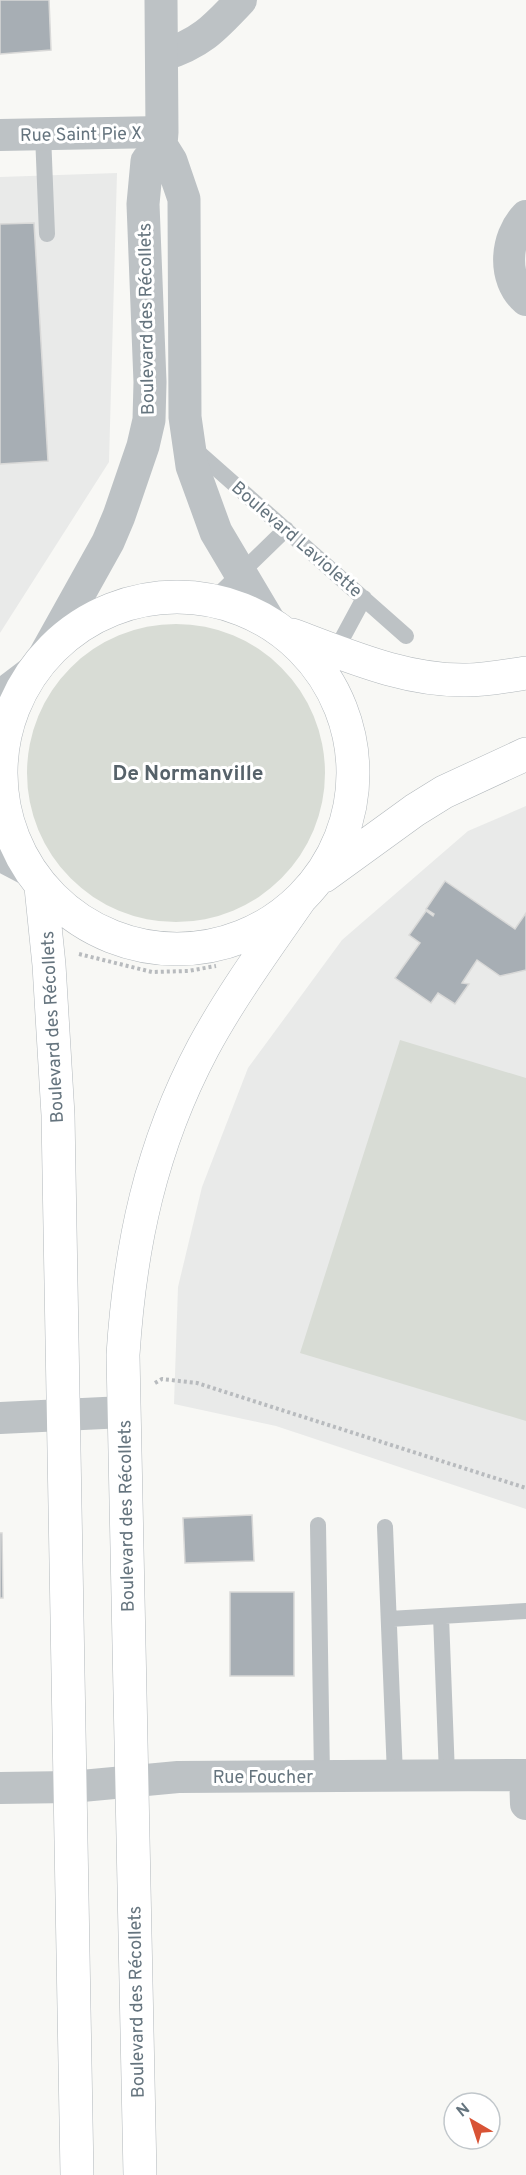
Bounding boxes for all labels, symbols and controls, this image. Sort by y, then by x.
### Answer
street label: Rue Saint Pie X [20,123,142,148]
street label: Boulevard des Récollets [134,223,161,415]
street label: Boulevard Laviolette [226,477,366,603]
district label: De Normanville [113,761,263,788]
street label: Boulevard des Récollets [37,930,70,1124]
street label: Boulevard des Récollets [114,1420,141,1612]
street label: Rue Foucher [213,1767,313,1790]
street label: Boulevard des Récollets [124,1906,151,2098]
north arrow [442,2091,502,2151]
text: N [453,2100,475,2122]

